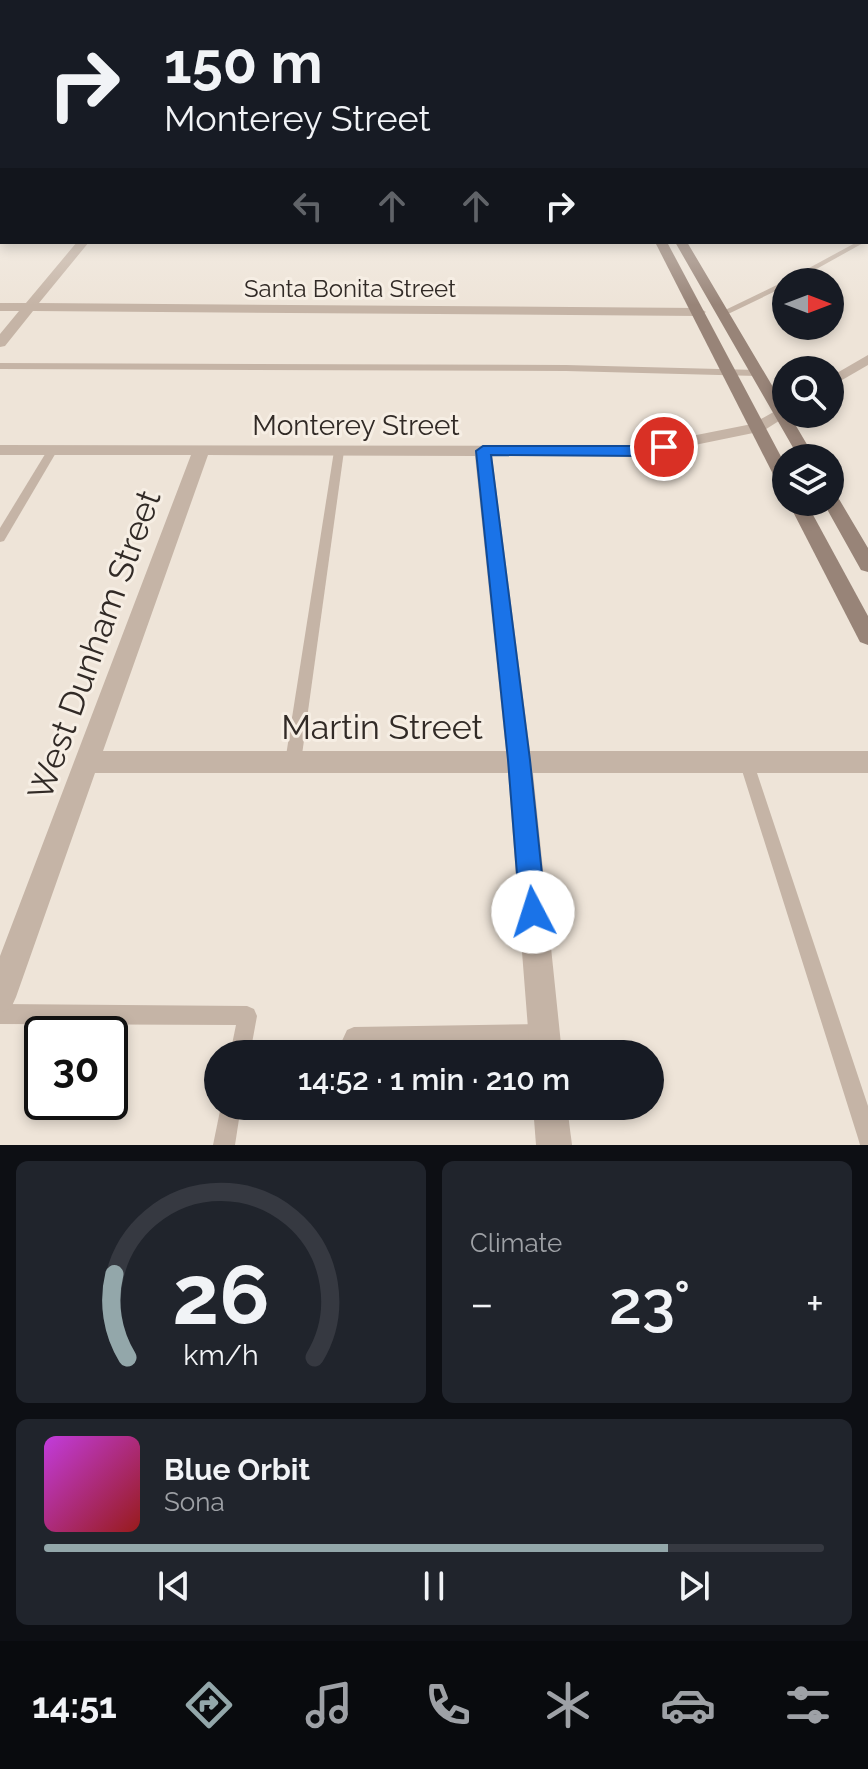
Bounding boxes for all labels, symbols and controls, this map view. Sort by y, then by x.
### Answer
text: 150 m [164,30,323,96]
icon: right [32,32,136,136]
text: Monterey Street [164,97,431,139]
icon: left [286,184,330,228]
icon: ahead [370,184,414,228]
icon: ahead [454,184,498,228]
icon: right [538,184,582,228]
north arrow [772,268,844,340]
map controls [772,268,844,516]
street label: Santa Bonita Street [244,274,456,303]
button: search [772,356,844,428]
street label: Monterey Street [252,409,460,442]
pin [630,413,698,481]
icon: arrive [642,425,686,469]
button: layers [772,444,844,516]
street label: West Dunham Street [19,484,169,805]
street label: Martin Street [281,707,483,747]
position arrow [491,870,575,954]
speed limit sign: 30 [24,1016,128,1120]
text: 14:52 · 1 min · 210 m [298,1062,570,1097]
text: Climate [470,1228,562,1258]
text: 26 [172,1246,270,1343]
text: 23° [609,1268,690,1338]
text: − [470,1278,494,1329]
text: + [806,1278,824,1329]
text: km/h [183,1338,259,1372]
text: Blue Orbit [164,1452,310,1487]
text: Sona [164,1487,225,1517]
icon: previous [152,1564,196,1608]
icon: pause [412,1564,456,1608]
icon: next [672,1564,716,1608]
icon: directions [181,1677,237,1733]
icon: music [301,1677,357,1733]
icon: phone [420,1677,476,1733]
icon: climate [540,1677,596,1733]
icon: car [660,1677,716,1733]
icon: filters [780,1677,836,1733]
text: 14:51 [32,1684,117,1726]

